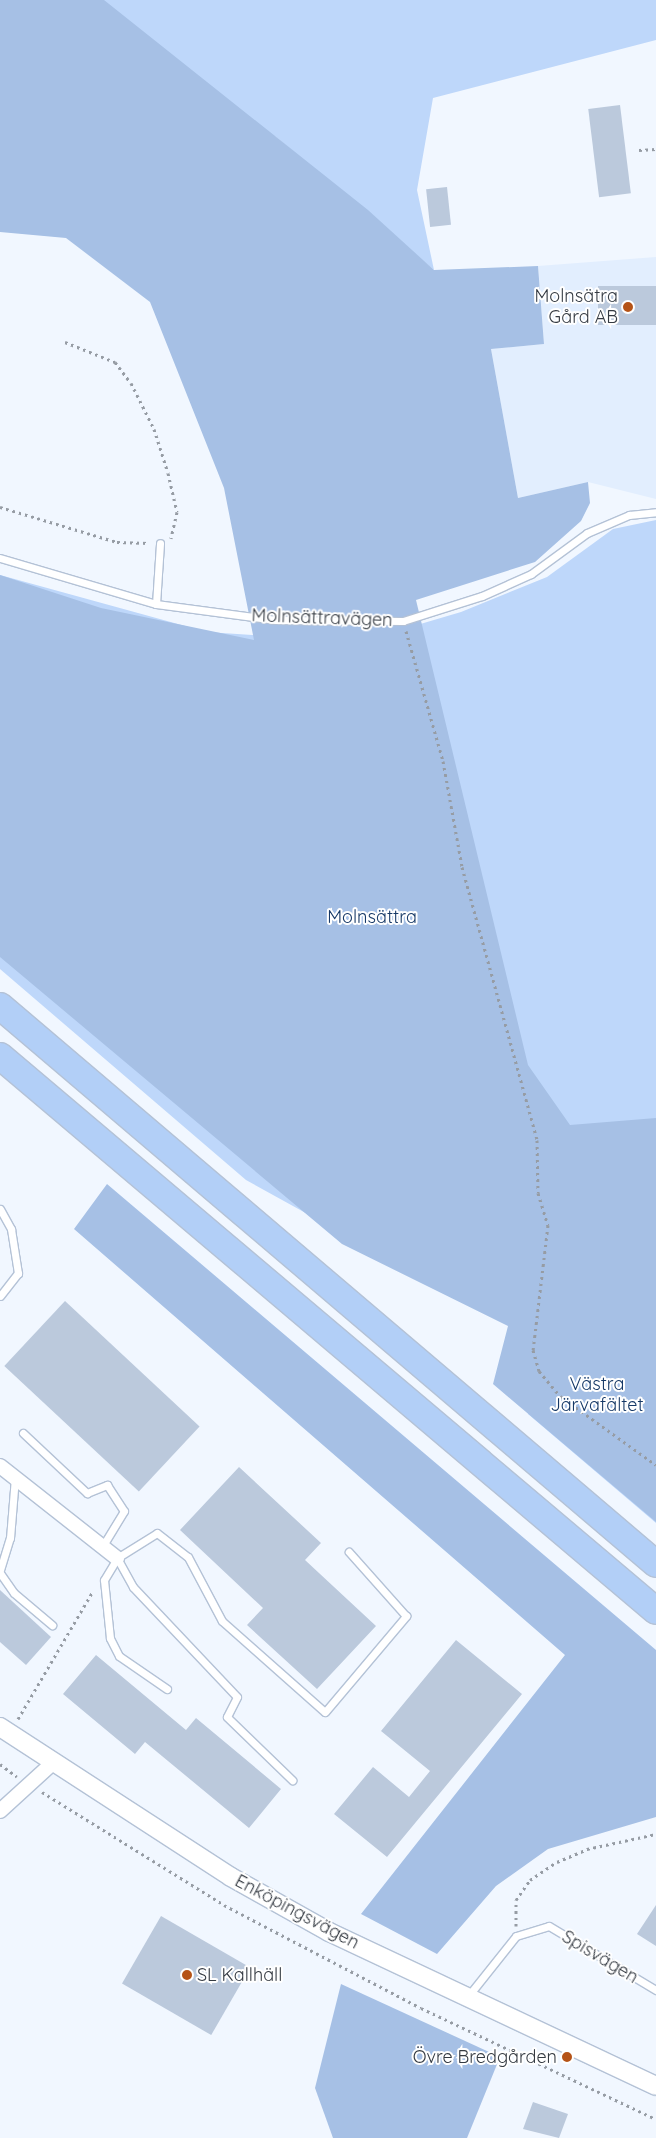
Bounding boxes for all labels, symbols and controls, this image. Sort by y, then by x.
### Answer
place label: Molnsätra Gård AB [534,286,618,328]
marker: Molnsätra Gård AB [622,301,634,313]
street label: Molnsättravägen [251,605,393,631]
park label: Molnsättra [327,906,417,928]
park label: Västra Järvafältet [550,1374,644,1416]
street label: Enköpingsvägen [231,1870,363,1954]
street label: Spisvägen [558,1926,642,1988]
place label: SL Kallhäll [197,1964,282,1986]
marker: SL Kallhäll [181,1969,193,1981]
place label: Övre Bredgården [413,2046,557,2068]
marker: Övre Bredgården [561,2051,573,2063]

